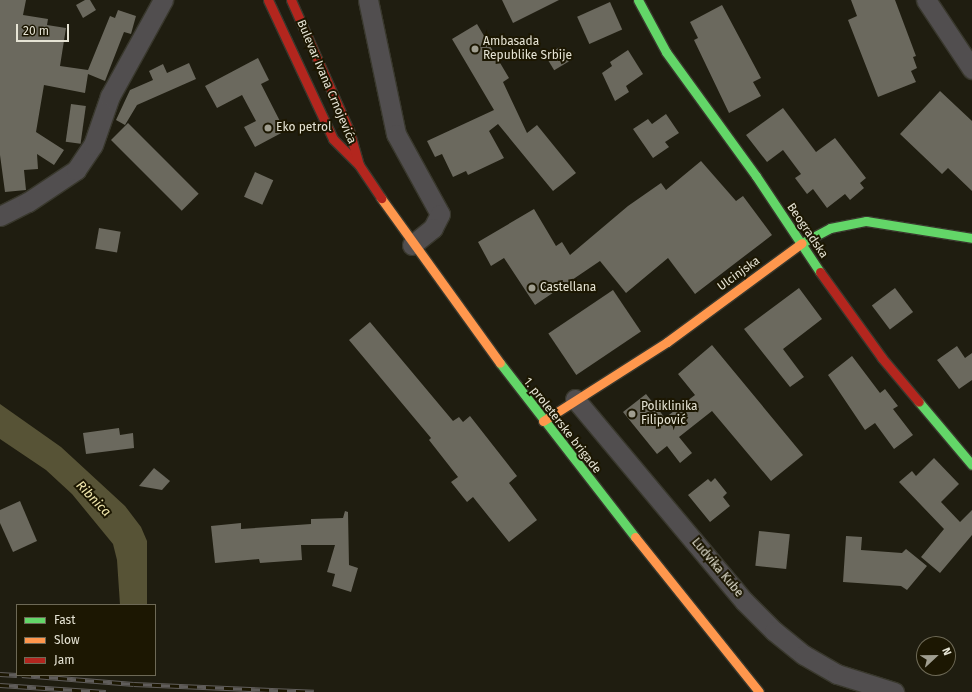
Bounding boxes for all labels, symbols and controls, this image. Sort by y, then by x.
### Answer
scale bar [18,16,71,42]
street label: Bulevar Ivana Crnojevića [293,18,359,146]
text: 20 m [23,24,49,38]
place label: Ambasada Republike Srbije [483,35,572,63]
marker: Ambasada Republike Srbije [470,44,480,54]
place label: Eko petrol [276,121,331,135]
marker: Eko petrol [263,123,273,133]
street label: Beogradska [783,201,831,261]
street label: Ulcinjska [715,254,763,294]
place label: Castellana [540,281,596,295]
marker: Castellana [527,283,537,293]
street label: 1. proleterske brigade [520,375,604,477]
place label: Poliklinika Filipović [641,400,697,428]
marker: Poliklinika Filipović [626,408,638,420]
water label: Ribnica [72,478,114,520]
street label: Ludvika Kube [688,536,746,600]
legend [16,604,156,676]
text: Fast [54,613,76,627]
text: Slow [54,633,80,647]
north arrow [916,636,956,676]
text: N [939,646,954,658]
text: Jam [54,653,74,667]

